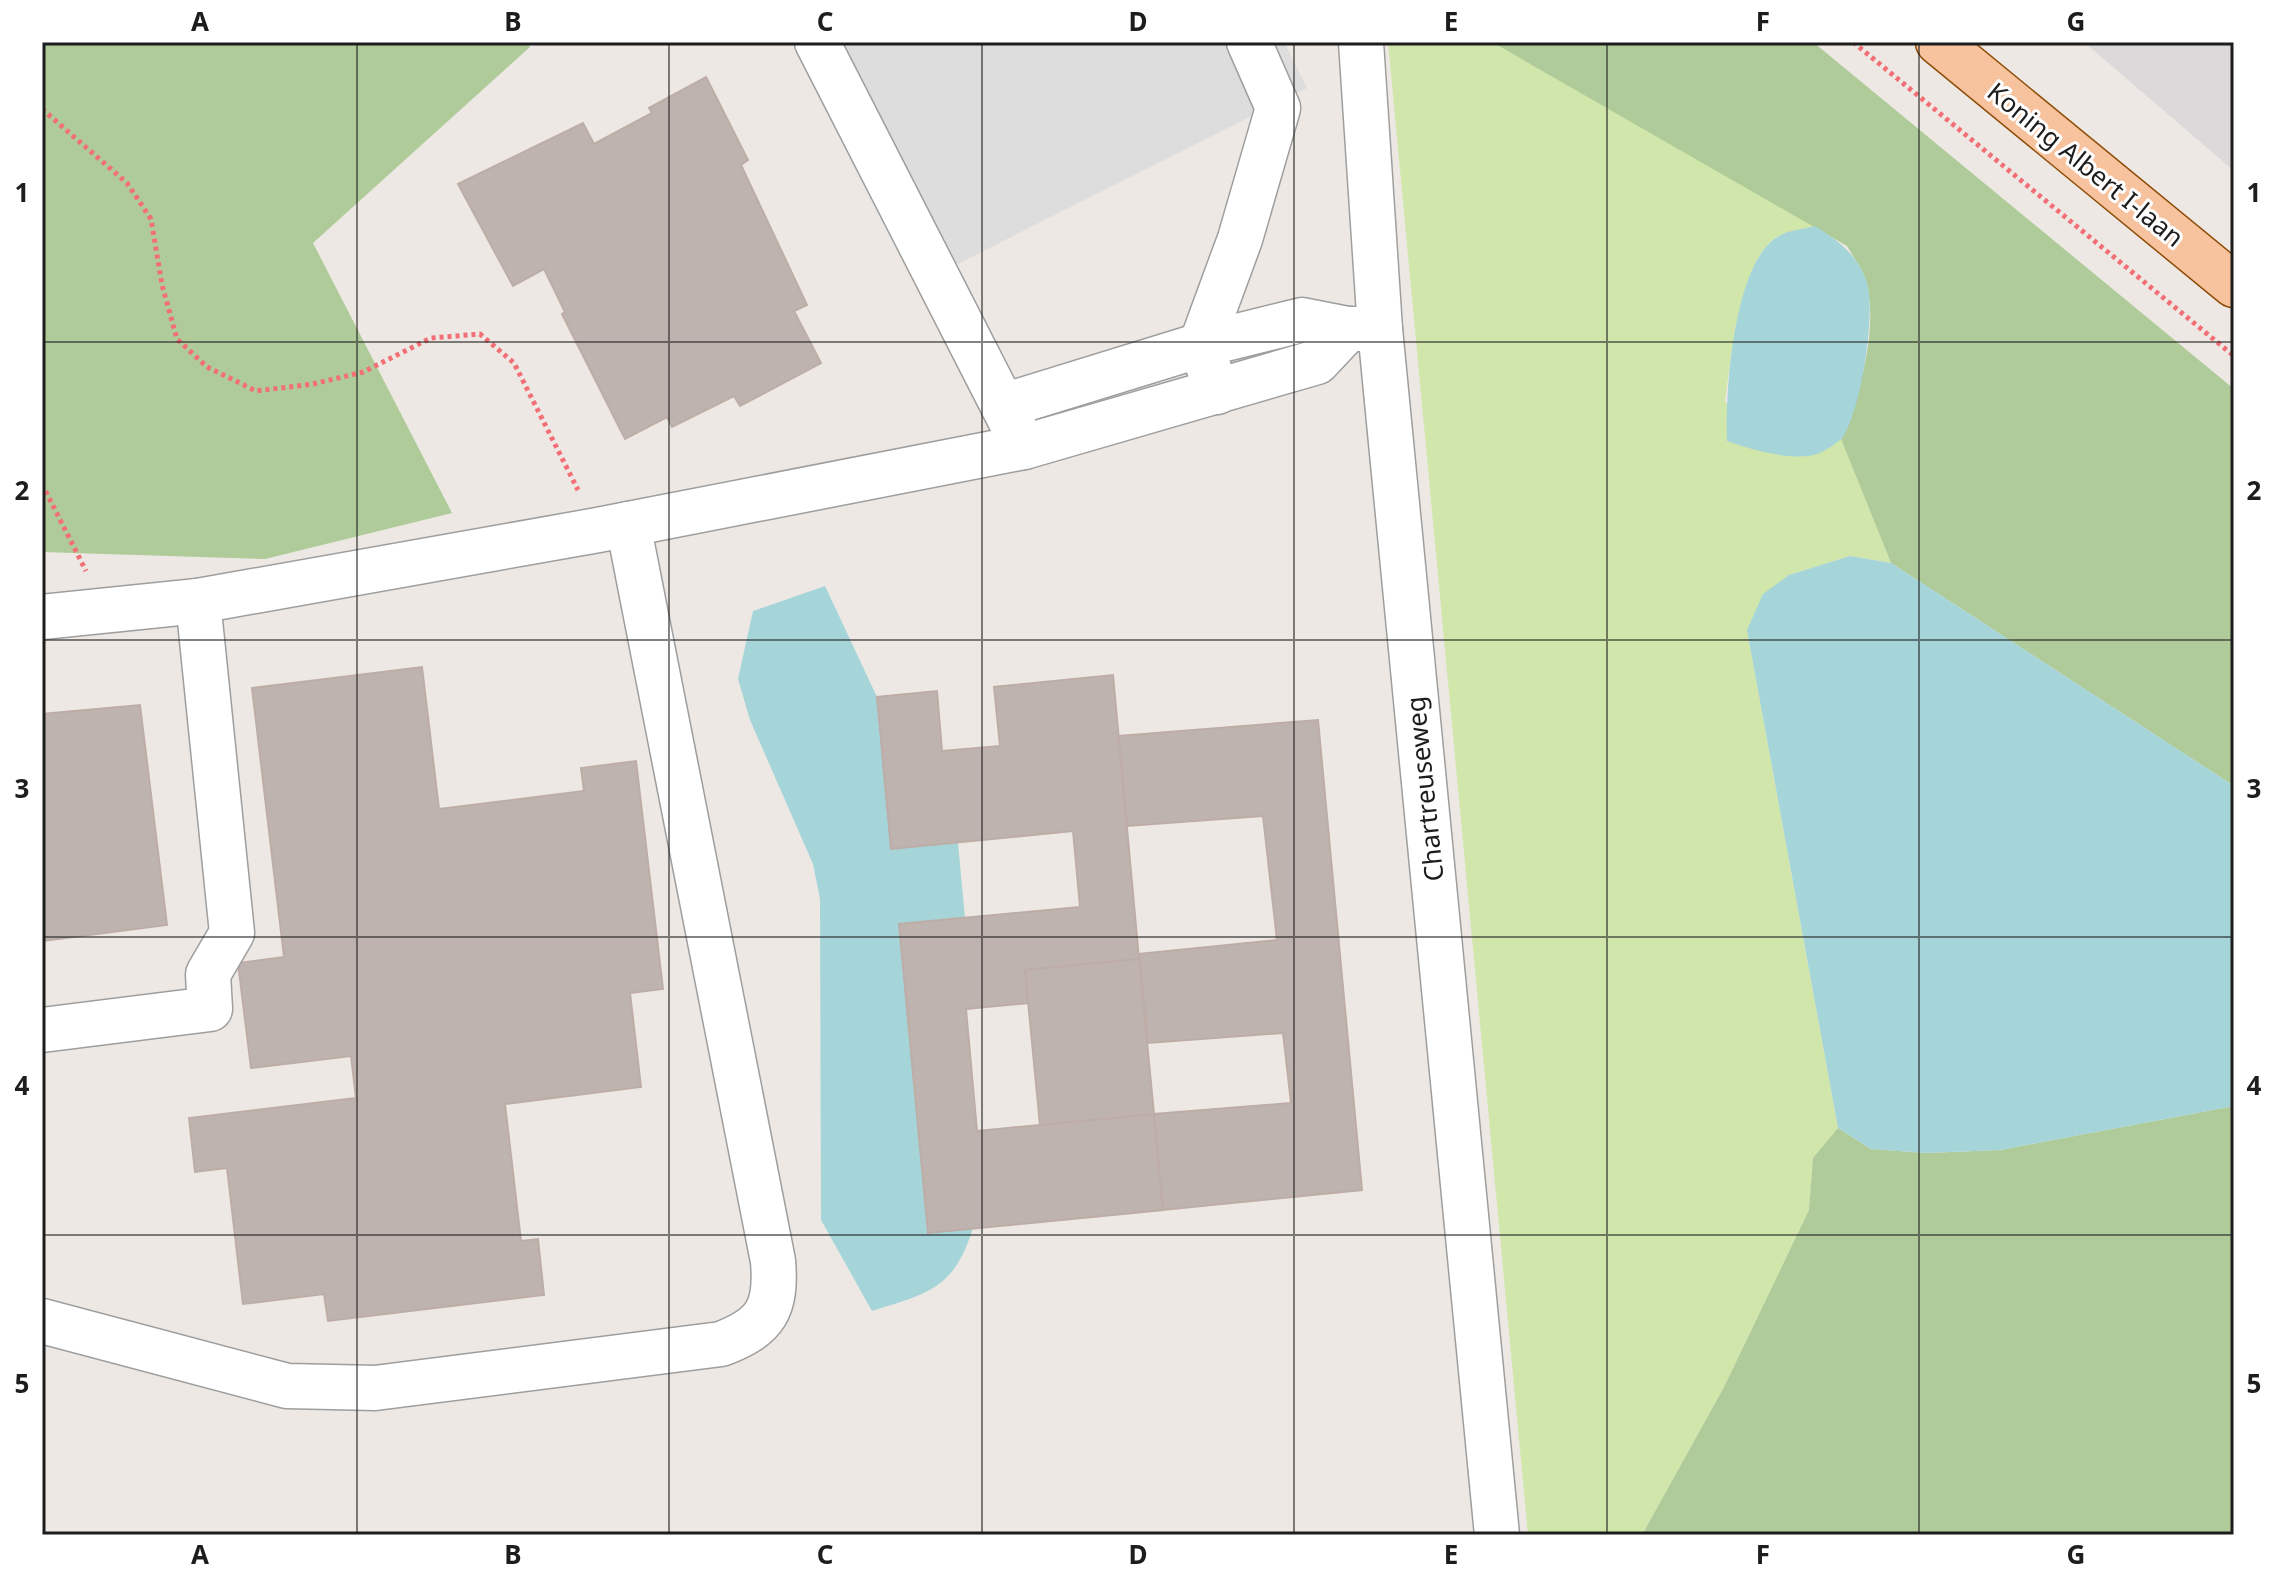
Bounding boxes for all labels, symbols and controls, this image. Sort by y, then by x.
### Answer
text: A [191,3,209,39]
text: B [504,3,522,39]
text: C [817,3,833,39]
text: D [1128,3,1148,39]
text: E [1444,3,1458,39]
text: F [1756,3,1770,39]
text: G [2067,3,2085,39]
street label: Koning Albert I-laan [1980,73,2192,255]
text: 1 [15,174,29,210]
text: 1 [2247,174,2261,210]
text: 2 [15,472,30,508]
text: 2 [2247,472,2262,508]
street label: Chartreuseweg [1396,695,1452,883]
text: 3 [15,770,29,806]
text: 3 [2247,770,2261,806]
text: 4 [15,1067,30,1103]
text: 4 [2247,1067,2262,1103]
text: 5 [15,1365,29,1401]
text: 5 [2247,1365,2261,1401]
text: A [191,1536,209,1572]
text: B [504,1536,522,1572]
text: C [817,1536,833,1572]
text: D [1128,1536,1148,1572]
text: E [1444,1536,1458,1572]
text: F [1756,1536,1770,1572]
text: G [2067,1536,2085,1572]

